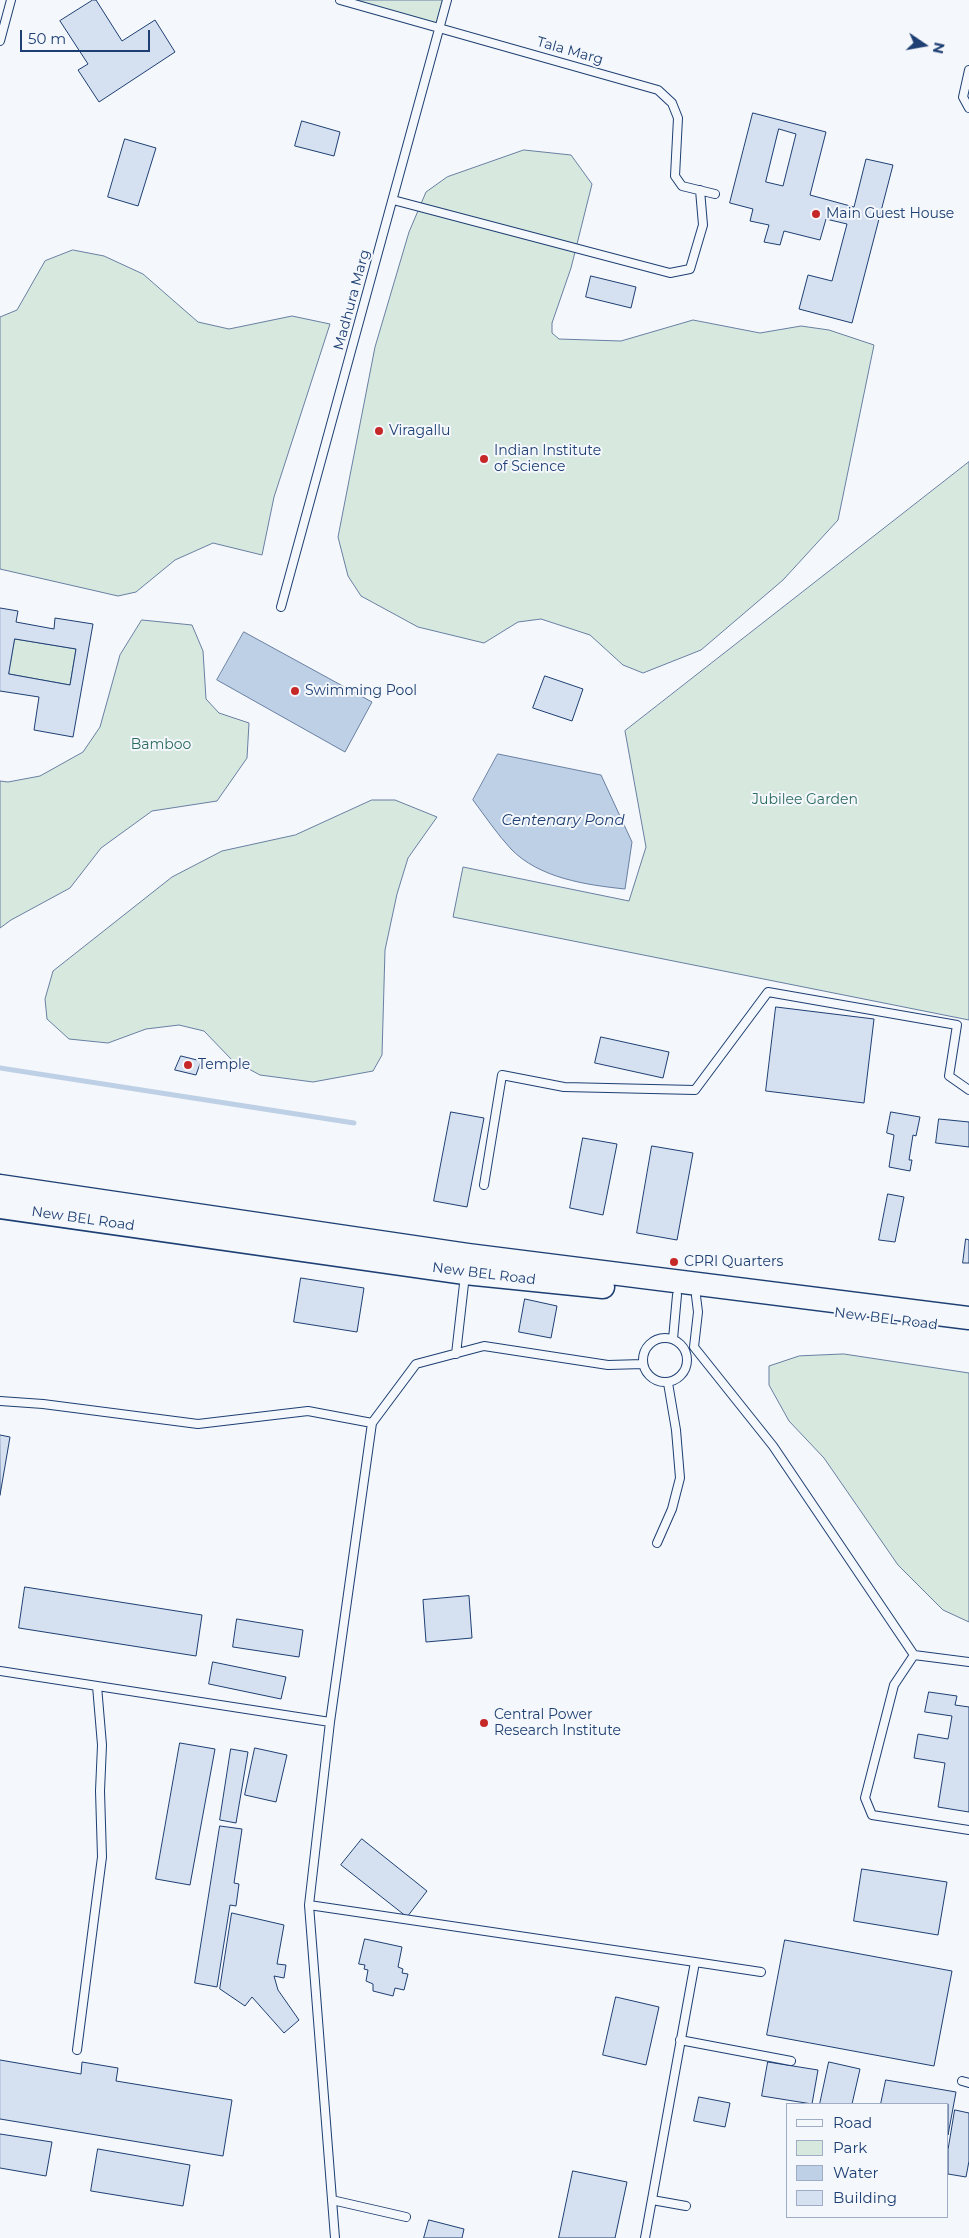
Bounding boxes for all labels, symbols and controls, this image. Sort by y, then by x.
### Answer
scale bar [22,20,152,52]
north arrow [899,20,949,70]
text: 50 m [28,29,66,48]
street label: Tala Marg [535,34,605,68]
text: N [929,41,949,56]
place label: Main Guest House [826,206,954,222]
marker: Main Guest House [810,208,822,220]
street label: Madhura Marg [330,248,374,352]
place label: Viragallu [389,423,450,439]
marker: Viragallu [373,425,385,437]
place label: Indian Institute of Science [494,443,601,476]
marker: Indian Institute of Science [478,453,490,465]
place label: Swimming Pool [305,683,417,699]
marker: Swimming Pool [289,685,301,697]
park label: Bamboo [131,737,191,753]
park label: Jubilee Garden [752,792,858,808]
water label: Centenary Pond [501,812,625,830]
place label: Temple [198,1057,250,1073]
marker: Temple [182,1059,194,1071]
street label: New BEL Road [30,1203,136,1235]
place label: CPRI Quarters [684,1254,783,1270]
marker: CPRI Quarters [668,1256,680,1268]
street label: New BEL Road [431,1259,537,1289]
street label: New BEL Road [833,1304,939,1334]
place label: Central Power Research Institute [494,1707,621,1740]
marker: Central Power Research Institute [478,1717,490,1729]
legend [786,2103,949,2218]
text: Road [833,2113,872,2132]
text: Park [833,2138,867,2157]
text: Water [833,2163,879,2182]
text: Building [833,2188,897,2207]

